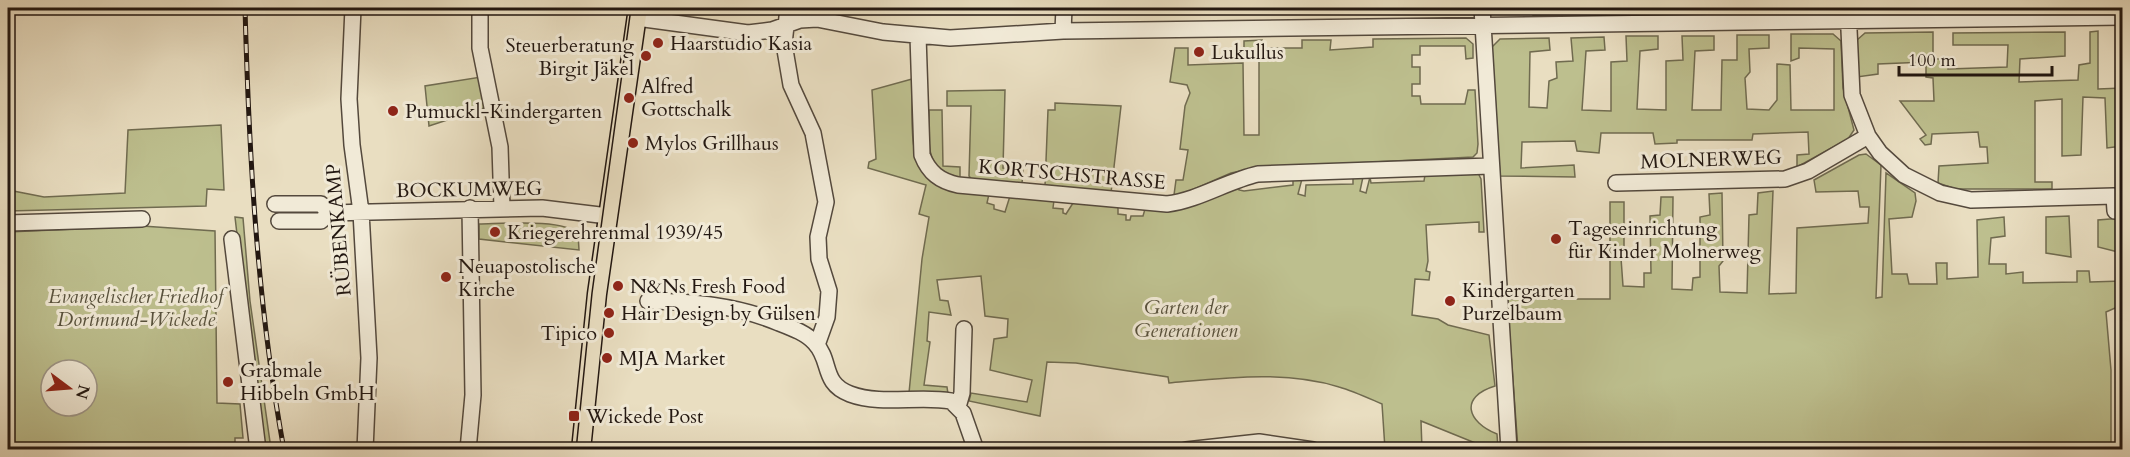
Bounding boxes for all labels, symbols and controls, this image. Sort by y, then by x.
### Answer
place label: Haarstudio Kasia [670,30,813,57]
place label: Steuerberatung Birgit Jäkel [506,32,635,82]
marker: Haarstudio Kasia [651,36,665,50]
place label: Lukullus [1211,39,1284,66]
scale bar [1899,39,2052,77]
marker: Lukullus [1192,45,1206,59]
text: 100 m [1908,48,1956,73]
marker: Steuerberatung Birgit Jäkel [639,49,653,63]
place label: Alfred Gottschalk [641,73,732,123]
marker: Alfred Gottschalk [622,91,636,105]
place label: Pumuckl-Kindergarten [405,98,603,125]
marker: Pumuckl-Kindergarten [386,104,400,118]
place label: Mylos Grillhaus [645,130,779,157]
marker: Mylos Grillhaus [626,136,640,150]
street label: MOLNERWEG [1640,144,1782,175]
street label: KORTSCHSTRASSE [977,153,1167,196]
street label: RÜBENKAMP [319,162,358,297]
street label: BOCKUMWEG [396,175,543,204]
place label: Tageseinrichtung für Kinder Molnerweg [1568,215,1762,265]
place label: Kriegerehrenmal 1939/45 [507,219,723,246]
marker: Kriegerehrenmal 1939/45 [488,225,502,239]
marker: Tageseinrichtung für Kinder Molnerweg [1549,232,1563,246]
place label: Neuapostolische Kirche [458,253,596,303]
marker: Neuapostolische Kirche [439,270,453,284]
place label: N&Ns Fresh Food [630,273,786,300]
place label: Kindergarten Purzelbaum [1462,277,1575,327]
marker: N&Ns Fresh Food [611,279,625,293]
park label: Evangelischer Friedhof Dortmund-Wickede [48,283,228,333]
park label: Garten der Generationen [1134,294,1238,344]
marker: Kindergarten Purzelbaum [1443,294,1457,308]
place label: Hair Design by Gülsen [621,300,817,327]
marker: Hair Design by Gülsen [602,306,616,320]
place label: Tipico [541,320,597,347]
marker: Tipico [602,326,616,340]
place label: MJA Market [619,345,726,372]
marker: MJA Market [600,351,614,365]
place label: Grabmale Hibbeln GmbH [240,357,375,407]
north arrow [39,358,99,418]
marker: Grabmale Hibbeln GmbH [221,375,235,389]
text: N [70,382,95,402]
place label: Wickede Post [585,403,704,430]
marker: Wickede Post [567,409,581,423]

